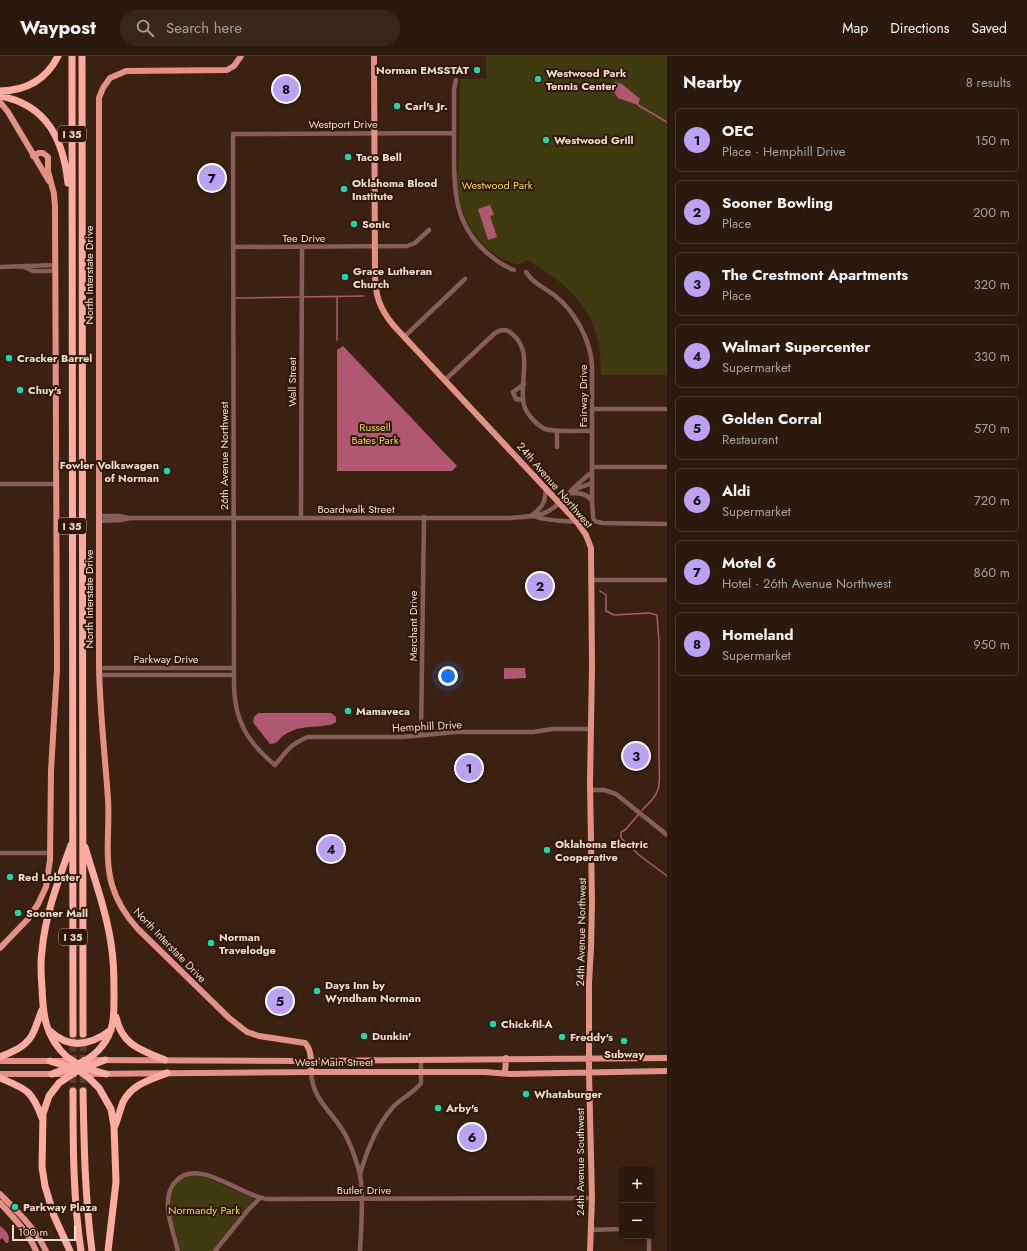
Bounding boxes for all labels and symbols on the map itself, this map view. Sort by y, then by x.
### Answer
place label: Norman EMSSTAT [376,62,470,78]
marker: Norman EMSSTAT [472,65,482,75]
place label: Westwood Park Tennis Center [546,65,627,94]
pin: 8 [273,74,299,104]
marker: Westwood Park Tennis Center [533,74,543,84]
place label: Carl's Jr. [405,98,448,114]
marker: Carl's Jr. [392,101,402,111]
street label: Westport Drive [308,116,378,132]
road number: I 35 [58,126,86,142]
place label: Westwood Grill [554,132,633,148]
marker: Westwood Grill [541,135,551,145]
place label: Taco Bell [356,149,402,165]
marker: Taco Bell [343,152,353,162]
pin: 7 [199,163,225,193]
place label: Oklahoma Blood Institute [352,175,438,204]
park label: Westwood Park [461,177,533,193]
marker: Oklahoma Blood Institute [339,184,349,194]
place label: Sonic [362,216,390,232]
marker: Sonic [349,219,359,229]
street label: North Interstate Drive [81,225,97,325]
street label: Tee Drive [282,230,326,246]
place label: Grace Lutheran Church [353,263,432,292]
marker: Grace Lutheran Church [340,272,350,282]
place label: Cracker Barrel [17,350,92,366]
marker: Cracker Barrel [4,353,14,363]
street label: Wall Street [284,357,300,407]
street label: Fairway Drive [575,364,591,427]
place label: Chuy's [28,382,61,398]
marker: Chuy's [15,385,25,395]
street label: 26th Avenue Northwest [216,401,232,510]
park label: Russell Bates Park [351,419,399,448]
street label: 24th Avenue Northwest [513,439,597,532]
place label: Fowler Volkswagen of Norman [60,457,159,486]
marker: Fowler Volkswagen of Norman [162,466,172,476]
street label: Boardwalk Street [317,501,395,517]
road number: I 35 [58,518,86,534]
street label: North Interstate Drive [81,549,97,649]
pin: 2 [527,571,553,601]
street label: Merchant Drive [405,590,421,661]
street label: Parkway Drive [133,651,199,667]
your location [438,666,458,686]
place label: Mamaveca [356,703,410,719]
marker: Mamaveca [343,706,353,716]
street label: Hemphill Drive [392,716,463,736]
pin: 3 [623,741,649,771]
pin: 1 [456,753,482,783]
pin: 4 [318,834,344,864]
place label: Oklahoma Electric Cooperative [555,836,648,865]
marker: Oklahoma Electric Cooperative [542,845,552,855]
place label: Red Lobster [18,869,80,885]
marker: Red Lobster [5,872,15,882]
street label: 24th Avenue Northwest [572,877,590,986]
street label: North Interstate Drive [130,904,210,986]
place label: Sooner Mall [26,905,88,921]
marker: Sooner Mall [13,908,23,918]
road number: I 35 [59,929,87,945]
place label: Norman Travelodge [219,929,276,958]
marker: Norman Travelodge [206,938,216,948]
place label: Days Inn by Wyndham Norman [325,977,421,1006]
pin: 5 [267,986,293,1016]
marker: Days Inn by Wyndham Norman [312,986,322,996]
place label: Chick-fil-A [501,1016,553,1032]
marker: Chick-fil-A [488,1019,498,1029]
place label: Dunkin' [372,1028,411,1044]
place label: Freddy's [570,1029,613,1045]
marker: Dunkin' [359,1031,369,1041]
marker: Freddy's [557,1032,567,1042]
marker: Subway [619,1036,629,1046]
place label: Subway [604,1046,644,1062]
street label: West Main Street [295,1054,374,1070]
place label: Whataburger [534,1086,603,1102]
marker: Whataburger [521,1089,531,1099]
place label: Arby's [445,1100,478,1116]
marker: Arby's [433,1103,443,1113]
street label: 24th Avenue Southwest [572,1108,588,1216]
pin: 6 [459,1122,485,1152]
street label: Butler Drive [337,1182,391,1198]
place label: Parkway Plaza [23,1199,97,1215]
marker: Parkway Plaza [10,1202,20,1212]
park label: Normandy Park [168,1202,240,1218]
scale bar [12,1223,76,1242]

